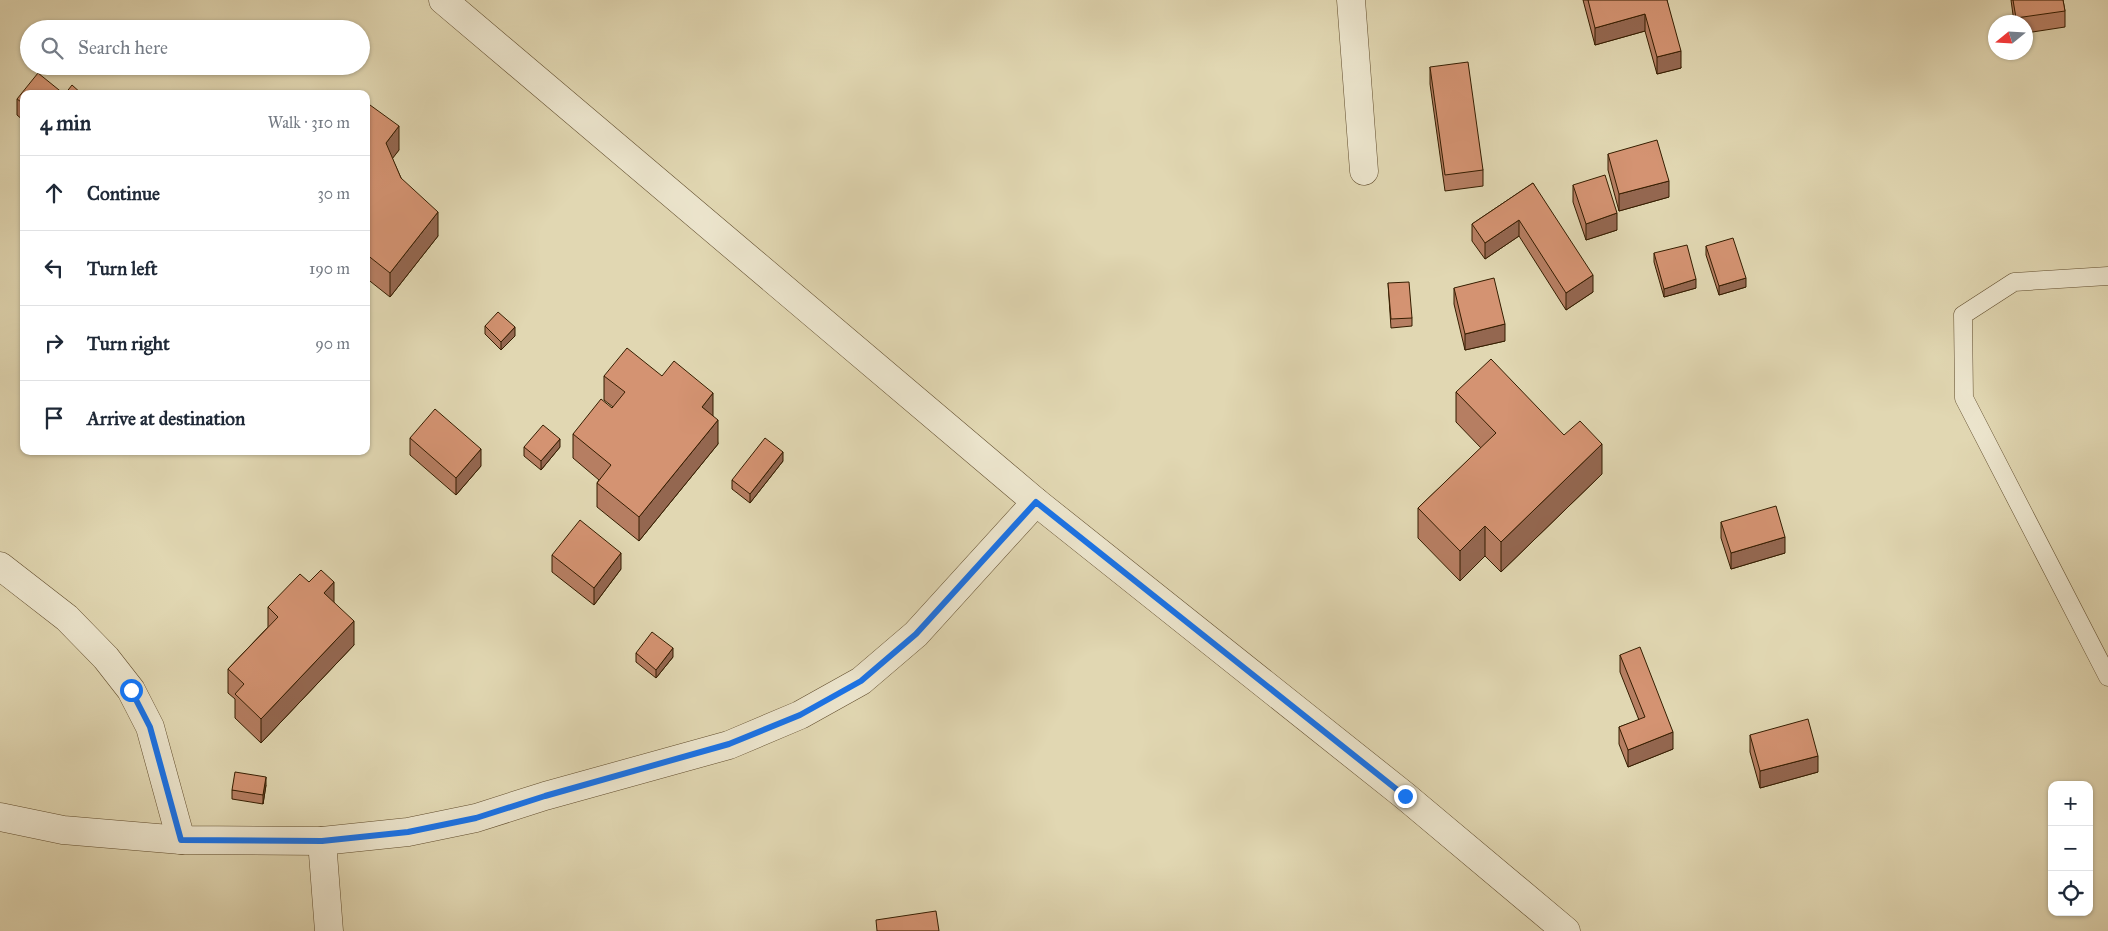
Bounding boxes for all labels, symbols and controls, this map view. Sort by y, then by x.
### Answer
north arrow [1988,15,2033,60]
search box [20,20,370,75]
icon: search [38,34,66,62]
text: Search here [78,36,168,59]
text: 4 min [40,110,91,136]
text: Walk · 310 m [268,113,350,132]
icon: ahead [40,179,68,207]
text: Continue [87,182,160,205]
text: 30 m [317,184,350,203]
icon: left [40,254,68,282]
text: Turn left [87,257,157,280]
text: 190 m [309,259,350,278]
icon: right [40,329,68,357]
text: Turn right [87,332,170,355]
text: 90 m [315,334,350,353]
icon: arrive [40,404,68,432]
text: Arrive at destination [87,407,245,430]
route start [120,679,143,702]
map controls [2048,781,2093,916]
button: + [2048,781,2093,826]
route end [1394,785,1417,808]
button: − [2048,826,2093,871]
button: locate [2048,871,2093,916]

